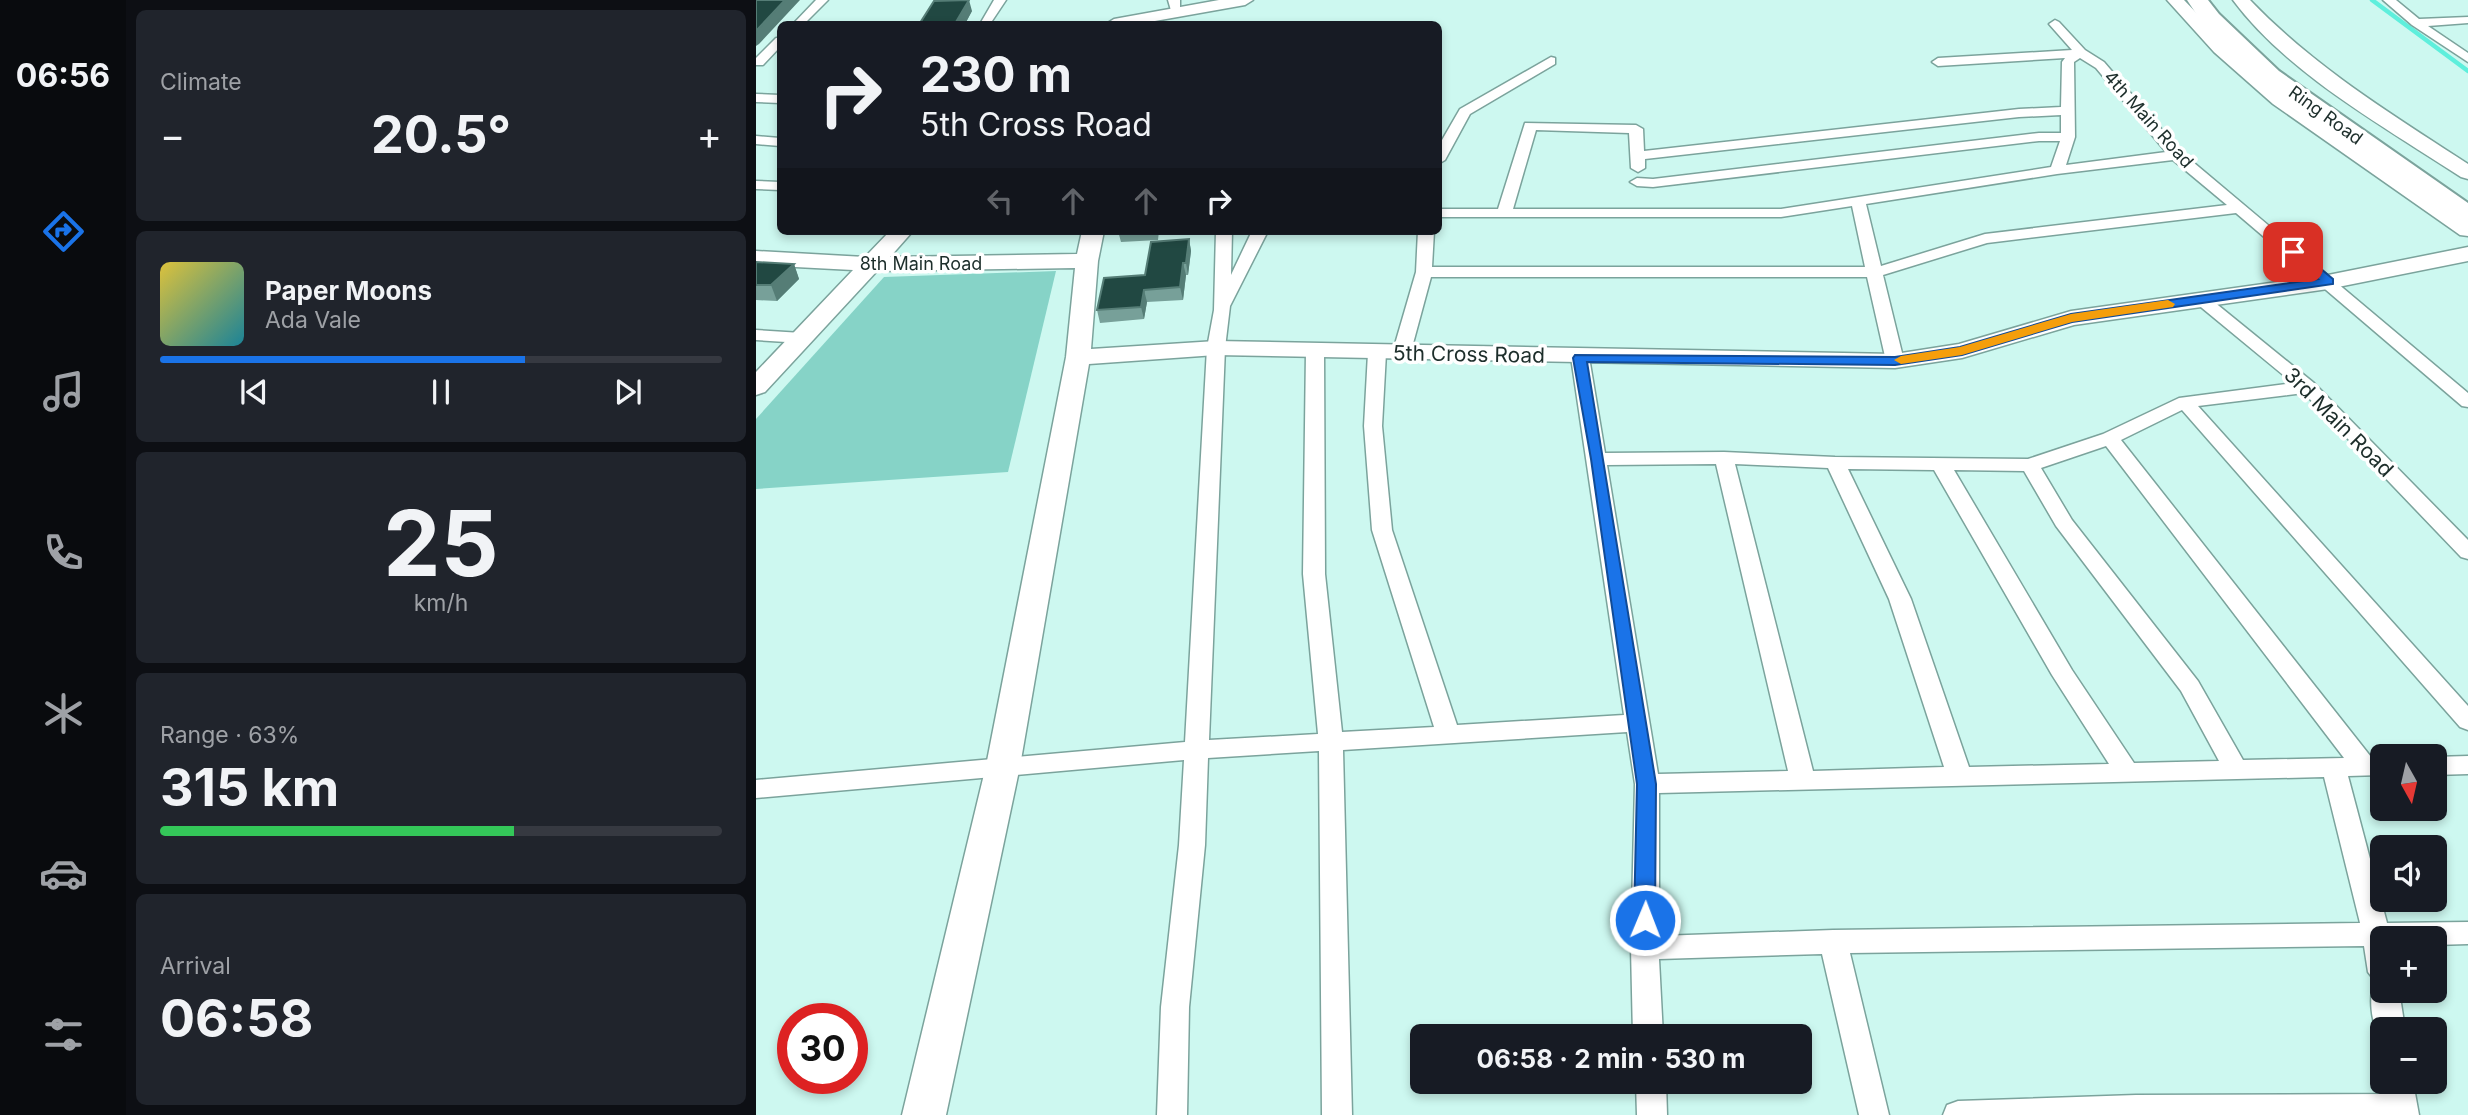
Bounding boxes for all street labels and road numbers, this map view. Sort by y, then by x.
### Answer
street label: 4th Main Road [2100,66,2198,172]
street label: Ring Road [2285,81,2367,149]
street label: 8th Main Road [860,253,982,274]
street label: 5th Cross Road [1393,340,1545,368]
street label: 3rd Main Road [2279,362,2399,482]

